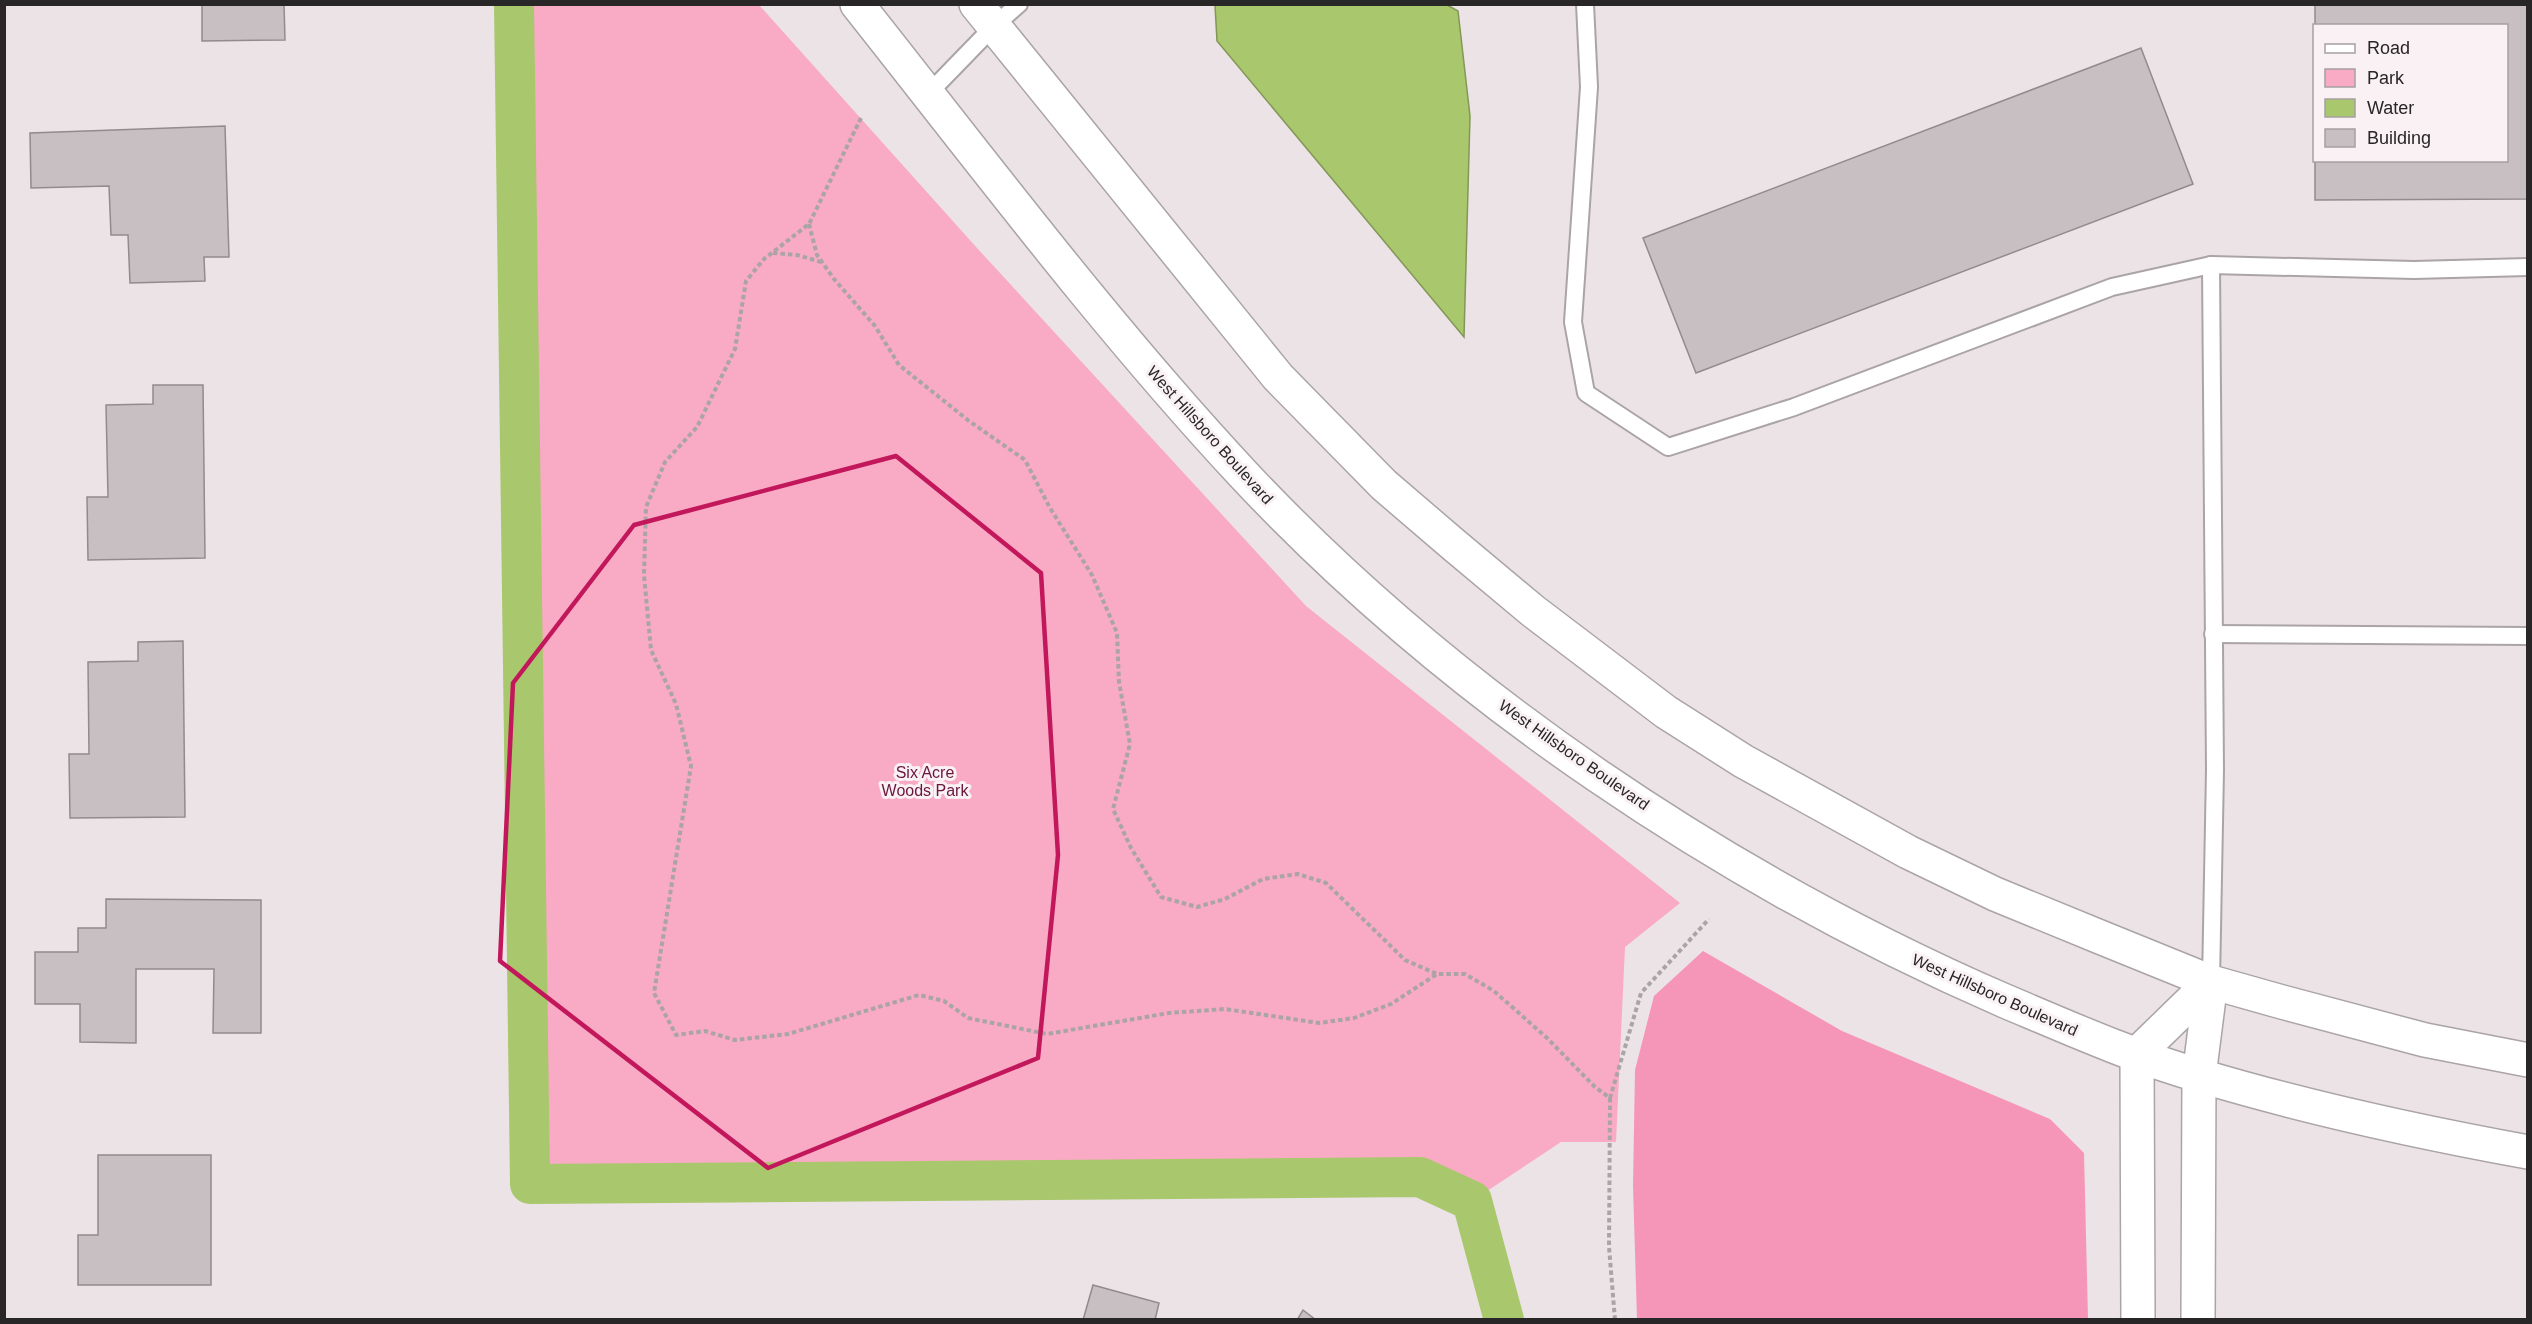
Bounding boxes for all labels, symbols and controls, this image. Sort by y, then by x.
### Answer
legend [2313,24,2508,162]
text: Road [2367,38,2410,58]
text: Park [2367,68,2405,88]
text: Water [2367,98,2414,118]
text: Building [2367,128,2431,148]
street label: West Hillsboro Boulevard [1144,363,1276,507]
street label: West Hillsboro Boulevard [1496,697,1652,813]
park label: Six Acre Woods Park [882,764,969,799]
street label: West Hillsboro Boulevard [1910,951,2080,1039]

